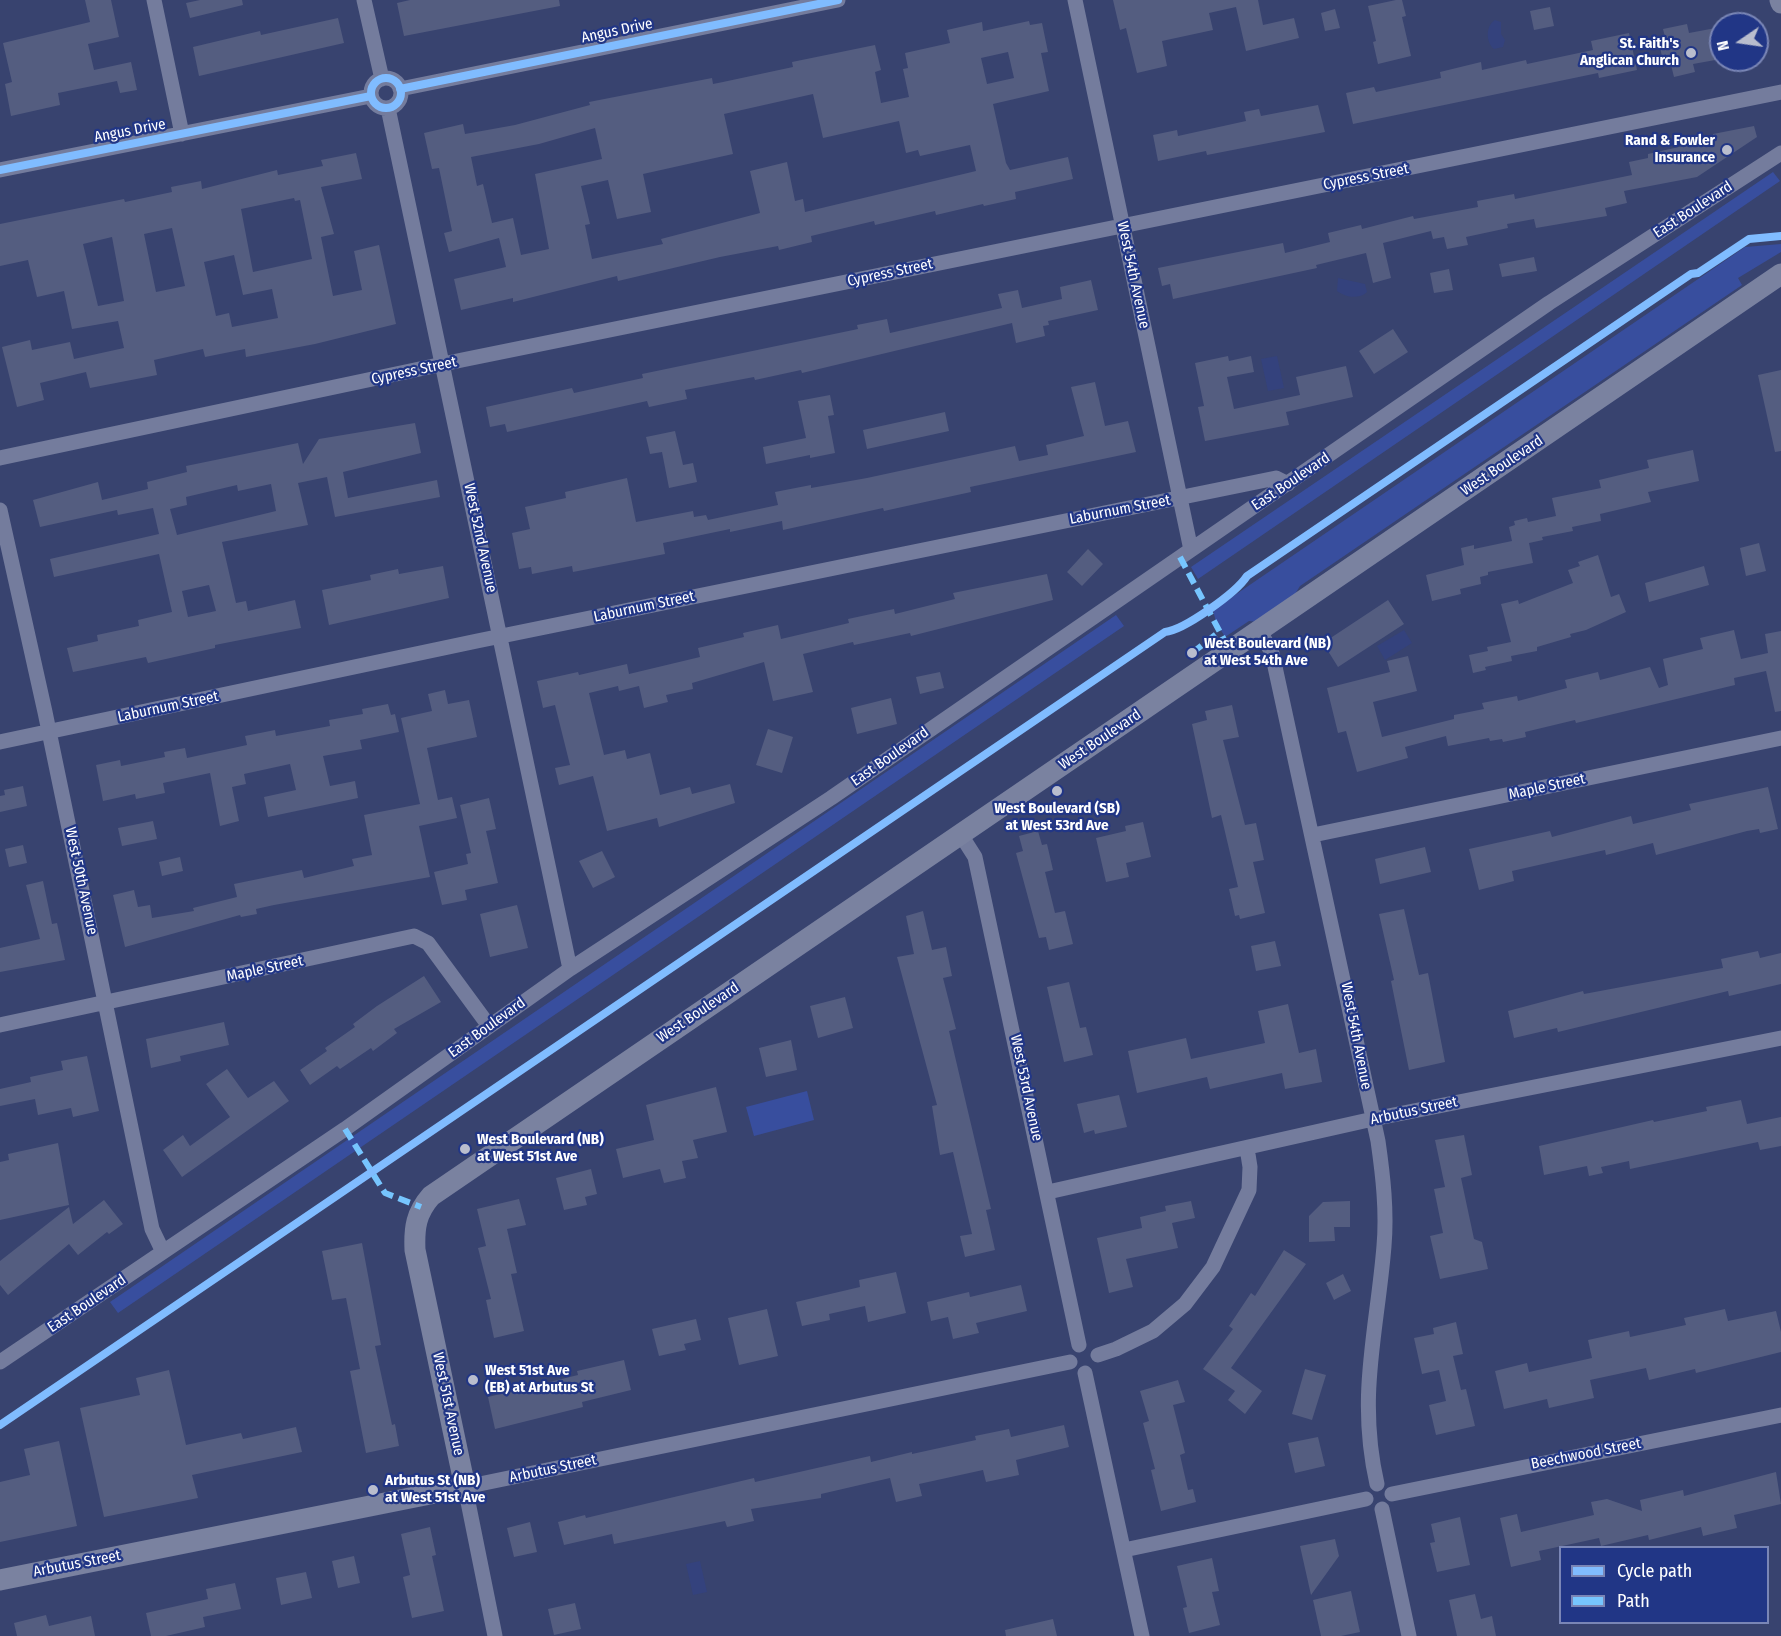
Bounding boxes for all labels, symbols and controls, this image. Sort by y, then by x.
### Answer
north arrow [1709,12,1769,72]
street label: Angus Drive [580,15,654,47]
place label: St. Faith's Anglican Church [1580,35,1679,70]
text: N [1713,39,1733,53]
marker: St. Faith's Anglican Church [1684,46,1698,60]
street label: Angus Drive [93,115,167,147]
place label: Rand & Fowler Insurance [1625,132,1715,167]
marker: Rand & Fowler Insurance [1720,143,1734,157]
street label: Cypress Street [1322,160,1410,194]
street label: East Boulevard [1650,178,1736,242]
street label: West 54th Avenue [1113,220,1153,330]
street label: Cypress Street [846,255,934,291]
street label: Cypress Street [370,353,458,389]
street label: West Boulevard [1458,432,1546,500]
street label: East Boulevard [1248,449,1334,515]
street label: West 52nd Avenue [460,482,500,594]
street label: Laburnum Street [1068,491,1172,529]
street label: Laburnum Street [592,588,696,626]
place label: West Boulevard (NB) at West 54th Ave [1204,635,1331,670]
marker: West Boulevard (NB) at West 54th Ave [1185,646,1199,660]
street label: Laburnum Street [116,688,220,726]
street label: West Boulevard [1056,706,1144,774]
street label: East Boulevard [848,724,932,790]
street label: Maple Street [1507,770,1587,804]
marker: West Boulevard (SB) at West 53rd Ave [1050,784,1064,798]
place label: West Boulevard (SB) at West 53rd Ave [994,800,1120,835]
street label: West 50th Avenue [61,826,101,936]
street label: Maple Street [225,952,305,986]
street label: West Boulevard [654,979,742,1047]
street label: West 54th Avenue [1337,981,1375,1091]
street label: East Boulevard [445,994,529,1062]
street label: West 53rd Avenue [1006,1033,1046,1143]
street label: Arbutus Street [1369,1093,1459,1129]
place label: West Boulevard (NB) at West 51st Ave [477,1131,604,1166]
marker: West Boulevard (NB) at West 51st Ave [458,1142,472,1156]
street label: East Boulevard [44,1271,130,1337]
street label: West 51st Avenue [428,1351,468,1457]
place label: West 51st Ave (EB) at Arbutus St [485,1362,594,1397]
marker: West 51st Ave (EB) at Arbutus St [466,1373,480,1387]
street label: Beechwood Street [1530,1435,1642,1473]
street label: Arbutus Street [508,1451,598,1487]
place label: Arbutus St (NB) at West 51st Ave [385,1472,485,1507]
marker: Arbutus St (NB) at West 51st Ave [366,1483,380,1497]
legend [1559,1546,1769,1624]
street label: Arbutus Street [32,1547,122,1581]
text: Cycle path [1617,1560,1692,1582]
text: Path [1617,1590,1650,1612]

